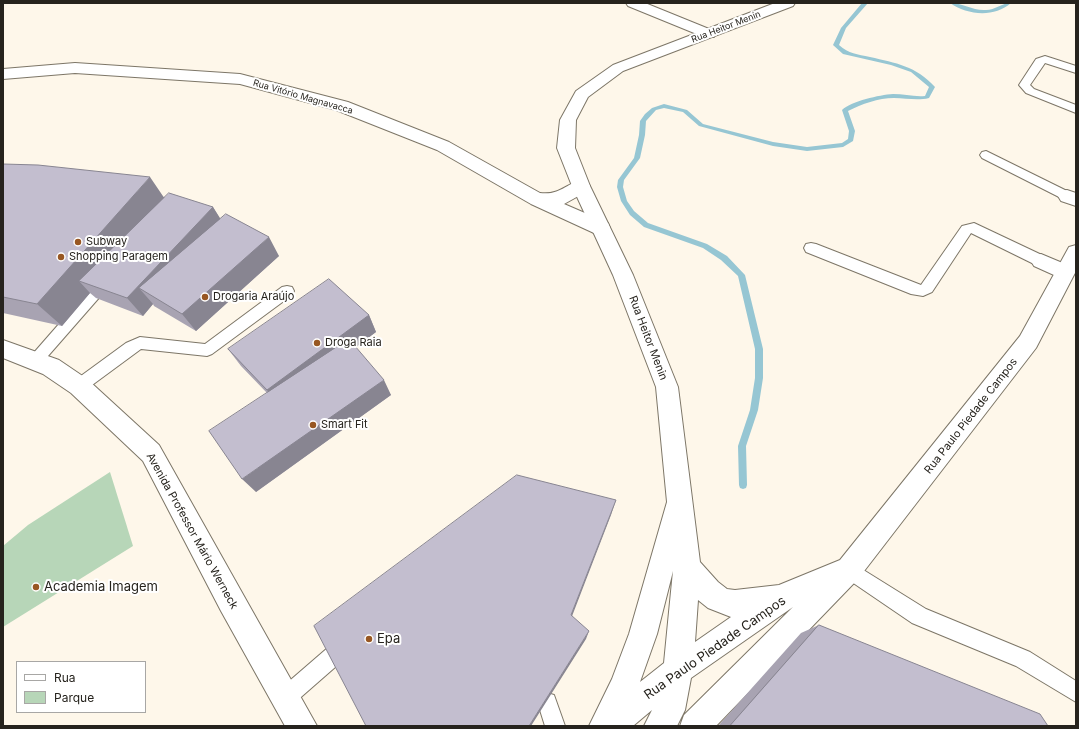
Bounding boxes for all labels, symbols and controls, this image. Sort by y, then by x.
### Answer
street label: Rua Heitor Menin [690,9,762,45]
street label: Rua Vitório Magnavacca [252,78,354,116]
place label: Subway [86,235,127,249]
marker: Subway [73,237,83,247]
place label: Shopping Paragem [69,250,168,264]
marker: Shopping Paragem [56,252,66,262]
place label: Drogaria Araújo [213,290,294,304]
marker: Drogaria Araújo [200,292,210,302]
street label: Rua Heitor Menin [626,294,670,382]
place label: Droga Raia [325,336,382,350]
marker: Droga Raia [312,338,322,348]
street label: Rua Paulo Piedade Campos [922,356,1020,476]
place label: Smart Fit [321,418,368,432]
marker: Smart Fit [308,420,318,430]
street label: Avenida Professor Mário Werneck [143,451,241,611]
place label: Academia Imagem [44,579,158,595]
marker: Academia Imagem [31,582,41,592]
street label: Rua Paulo Piedade Campos [641,593,789,703]
place label: Epa [377,631,400,647]
marker: Epa [364,634,374,644]
legend [16,661,146,713]
text: Rua [54,670,76,685]
text: Parque [54,690,94,705]

